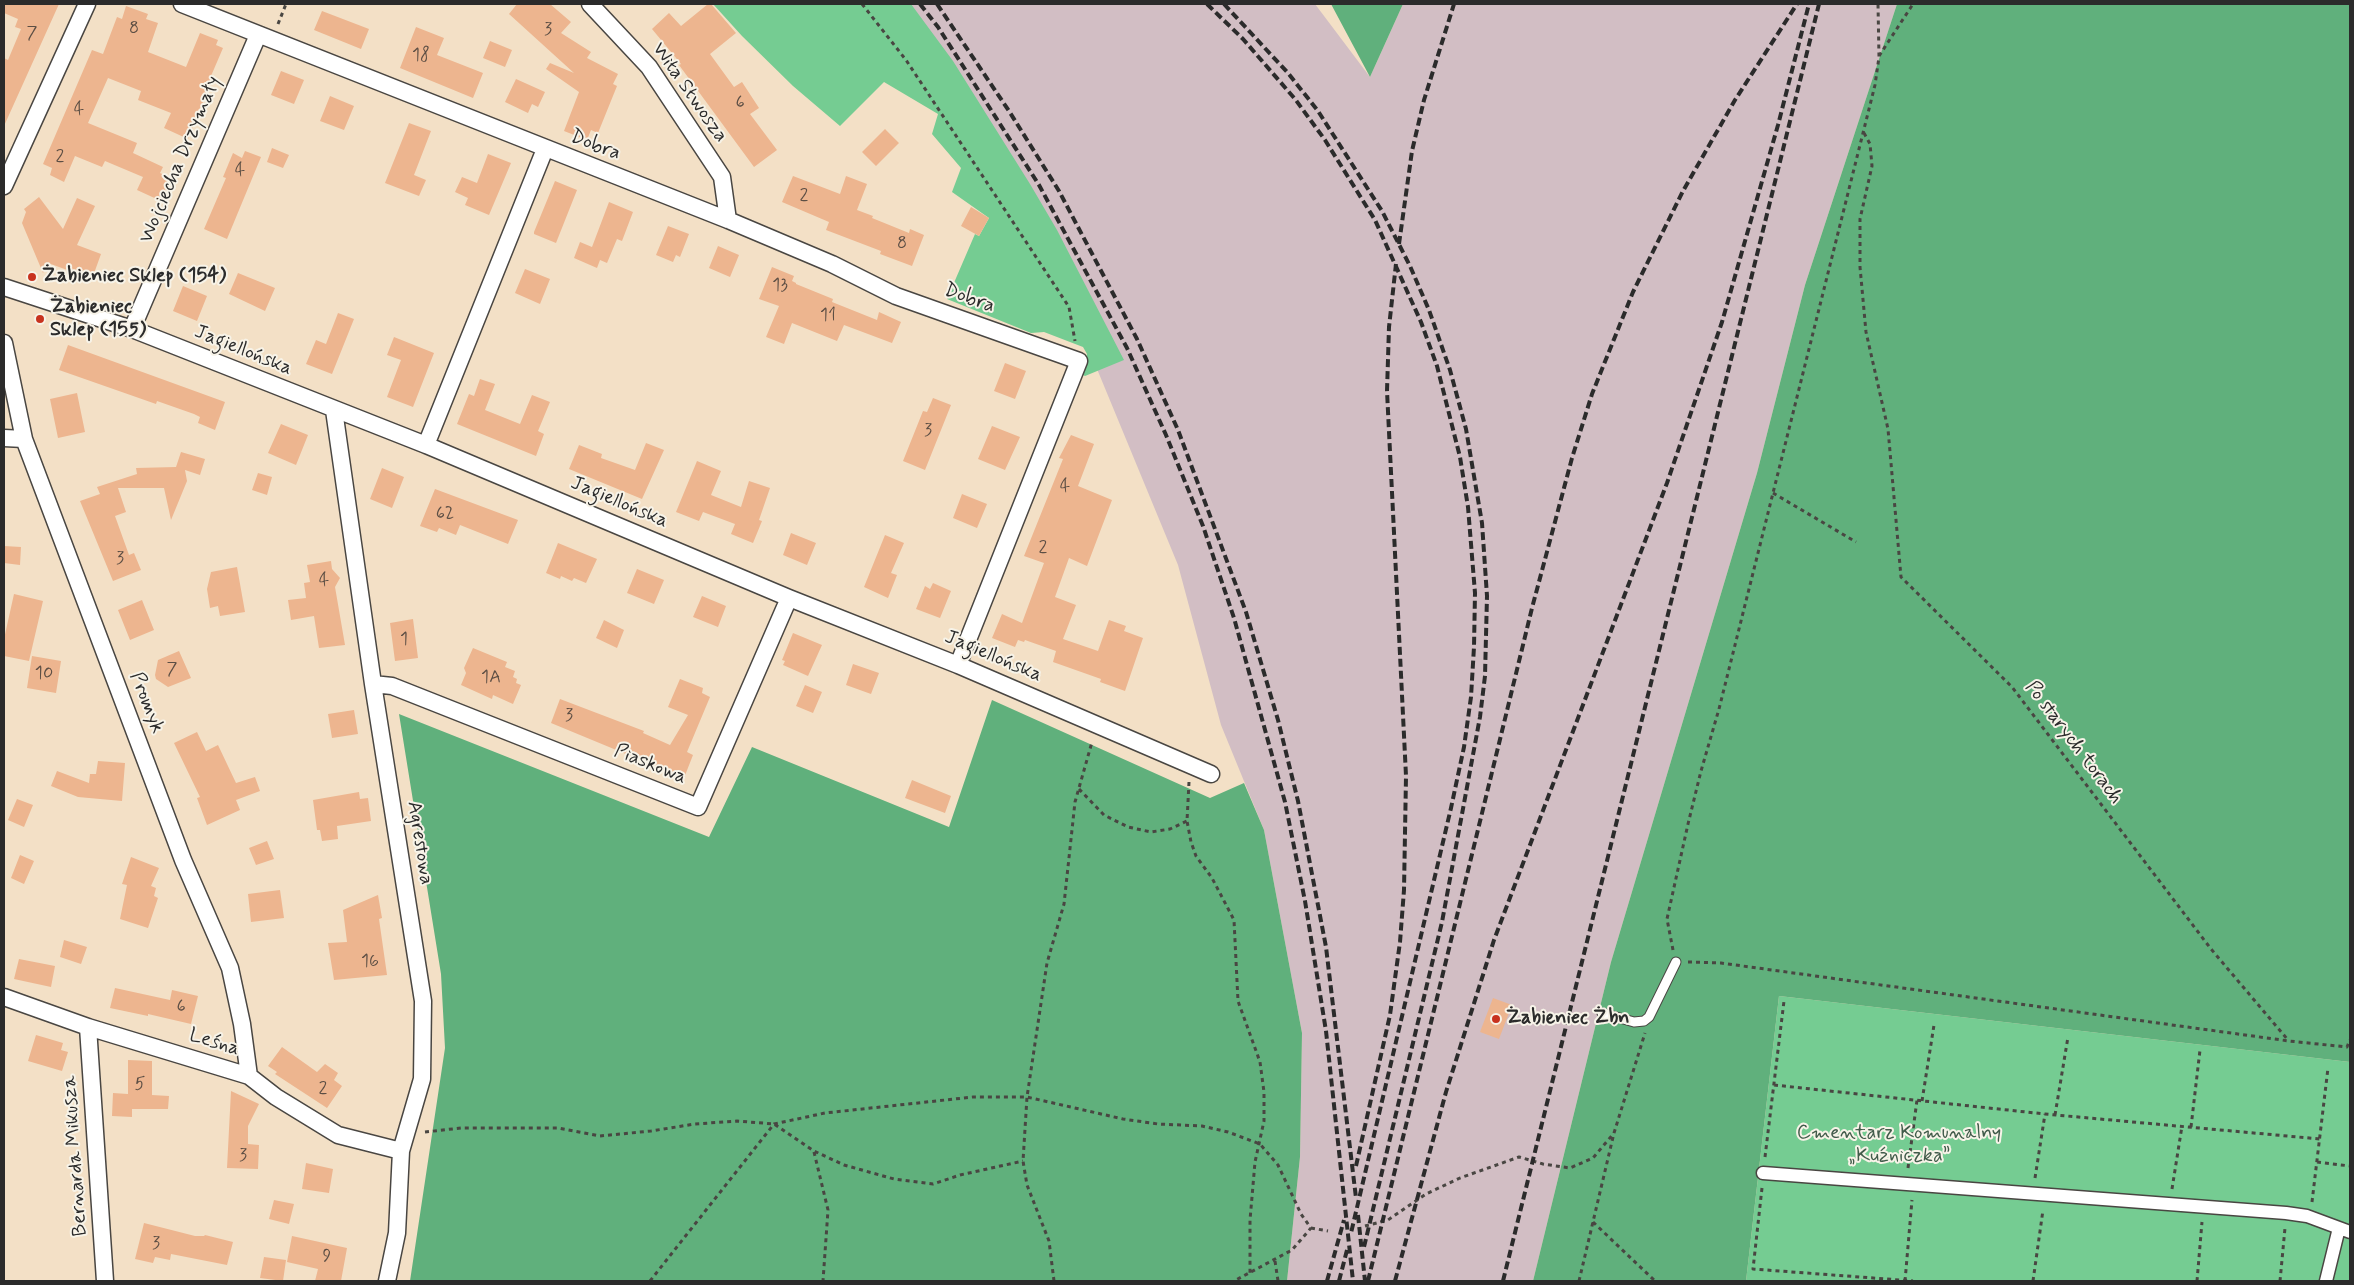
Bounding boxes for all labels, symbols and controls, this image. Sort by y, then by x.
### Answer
house number: 8 [129,18,139,40]
house number: 3 [544,19,552,41]
house number: 7 [27,23,37,45]
street label: Wita Stwosza [646,38,732,148]
house number: 18 [412,45,430,67]
street label: Wojciecha Drzymały [135,73,227,247]
house number: 6 [735,92,745,114]
house number: 4 [74,99,84,121]
street label: Dobra [566,125,624,167]
house number: 2 [56,146,64,168]
house number: 4 [235,160,245,182]
house number: 2 [800,185,808,207]
house number: 8 [897,233,907,255]
place label: Żabieniec Sklep (154) [42,265,226,289]
marker: Żabieniec Sklep (154) [26,271,38,283]
house number: 13 [772,275,788,297]
street label: Dobra [940,279,998,319]
place label: Żabieniec Sklep (155) [50,296,146,343]
house number: 11 [820,305,836,327]
marker: Żabieniec Sklep (155) [34,313,46,325]
street label: Jagiellońska [191,321,295,381]
house number: 3 [924,420,932,442]
street label: Jagiellońska [567,472,671,534]
house number: 4 [1060,476,1070,498]
house number: 62 [436,503,454,525]
house number: 2 [1039,537,1047,559]
house number: 3 [116,548,124,570]
house number: 4 [319,570,329,592]
street label: Jagiellońska [941,626,1045,688]
house number: 1 [400,629,408,651]
house number: 7 [167,659,177,681]
house number: 10 [35,663,53,685]
house number: 1A [481,667,501,689]
street label: Promyk [123,669,169,737]
street label: Po starych torach [2019,677,2127,809]
house number: 3 [565,705,573,727]
street label: Piaskowa [610,740,690,790]
street label: Agrestowa [401,799,437,887]
house number: 16 [361,951,379,973]
house number: 6 [176,996,186,1018]
place label: Żabieniec Żbn [1506,1007,1630,1031]
marker: Żabieniec Żbn [1490,1013,1502,1025]
street label: Leśna [186,1024,242,1062]
house number: 5 [135,1074,145,1096]
street label: Bernarda Mikusza [58,1075,94,1237]
house number: 2 [319,1078,327,1100]
park label: Cmentarz Komunalny „Kuźniczka” [1797,1122,2001,1169]
house number: 3 [239,1145,247,1167]
house number: 3 [152,1233,160,1255]
house number: 9 [323,1246,331,1268]

